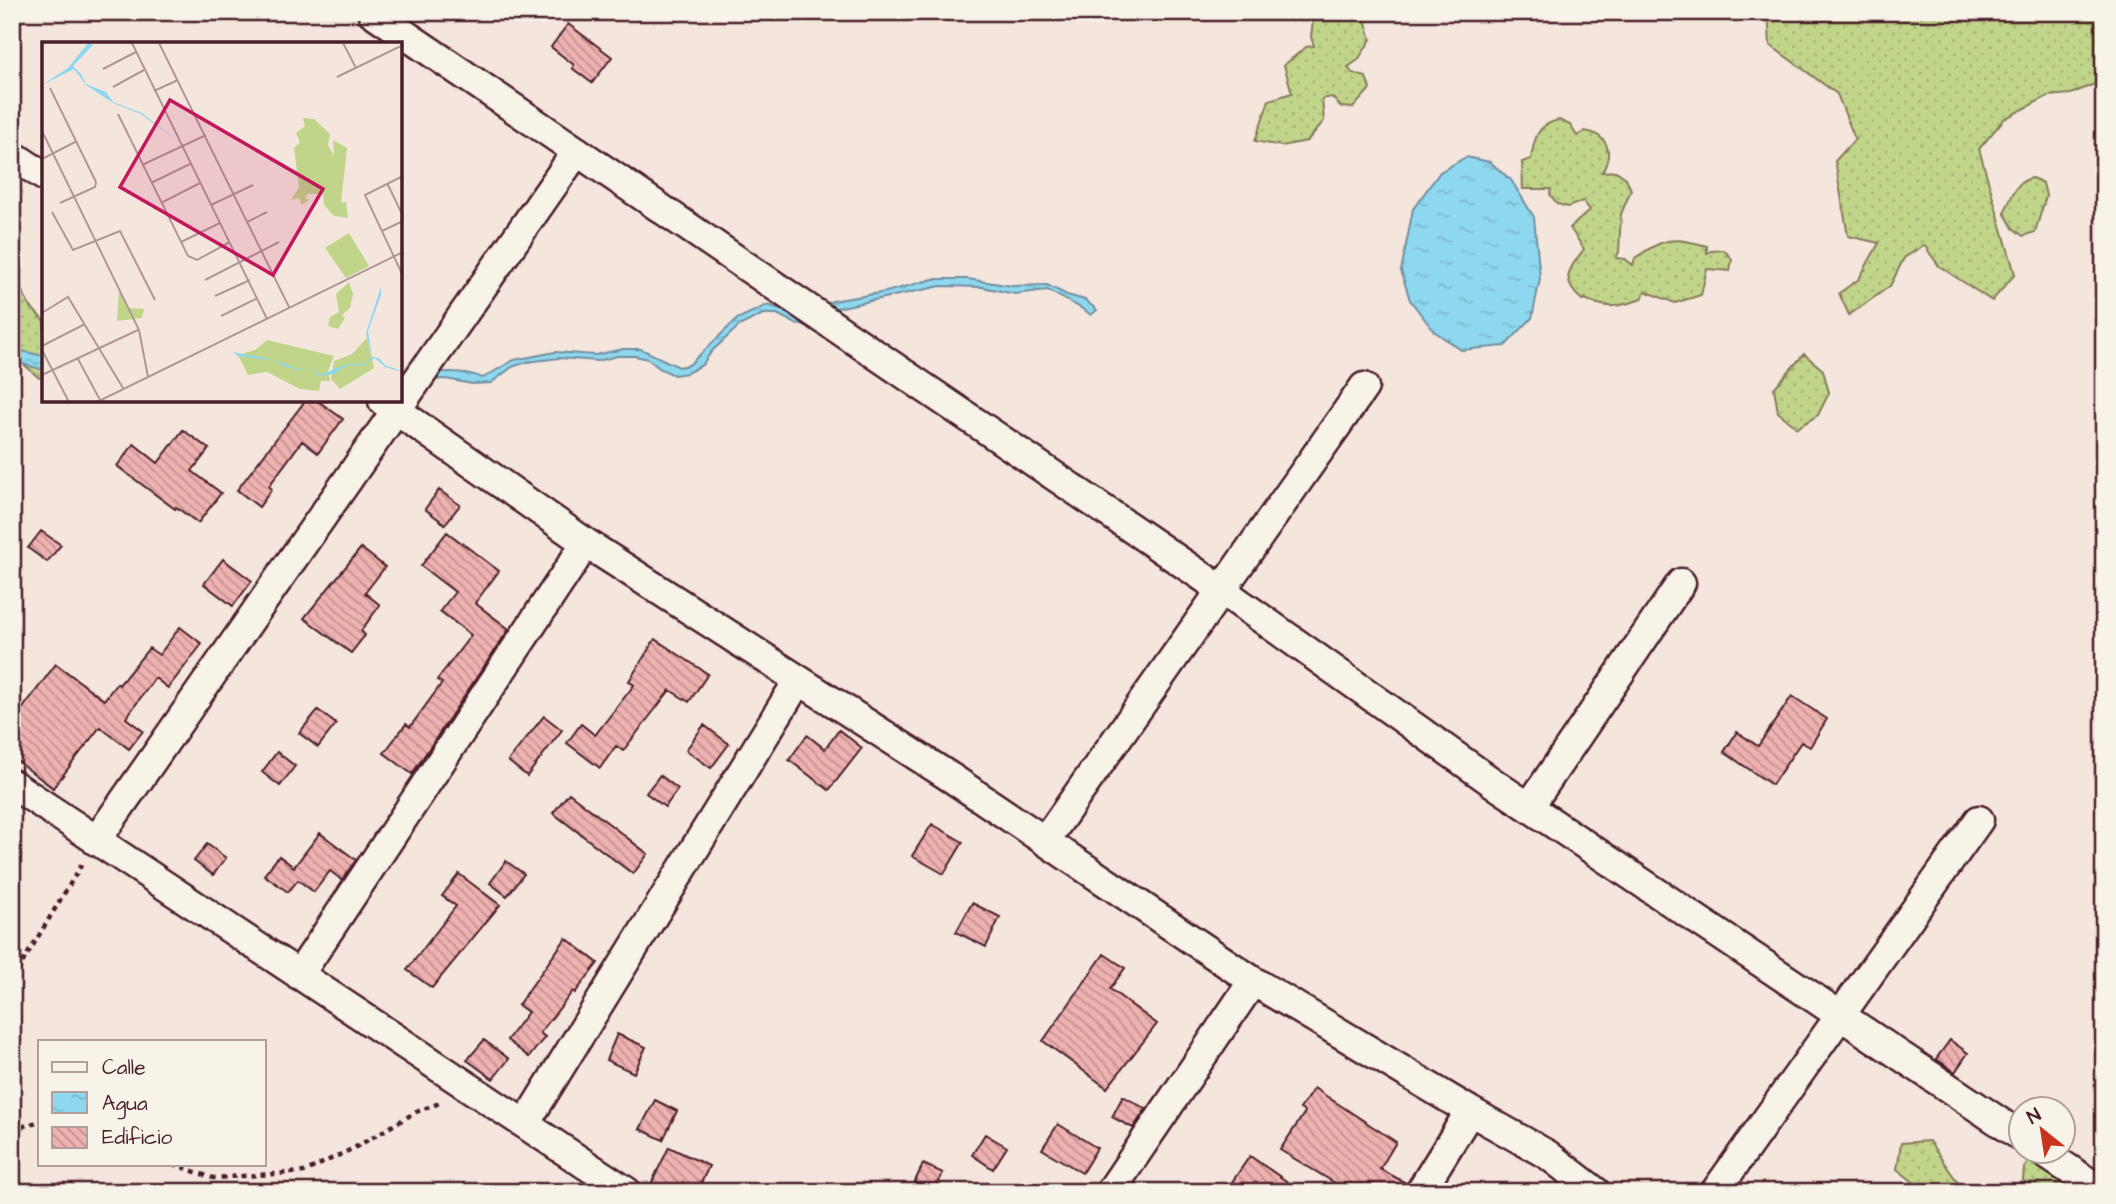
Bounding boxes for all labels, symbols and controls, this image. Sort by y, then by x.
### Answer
inset map [42,42,402,402]
legend [38,1040,266,1166]
text: Calle [102,1053,146,1082]
text: Agua [102,1089,148,1120]
north arrow [2008,1096,2078,1166]
text: N [2022,1102,2046,1131]
text: Edificio [102,1123,172,1152]

